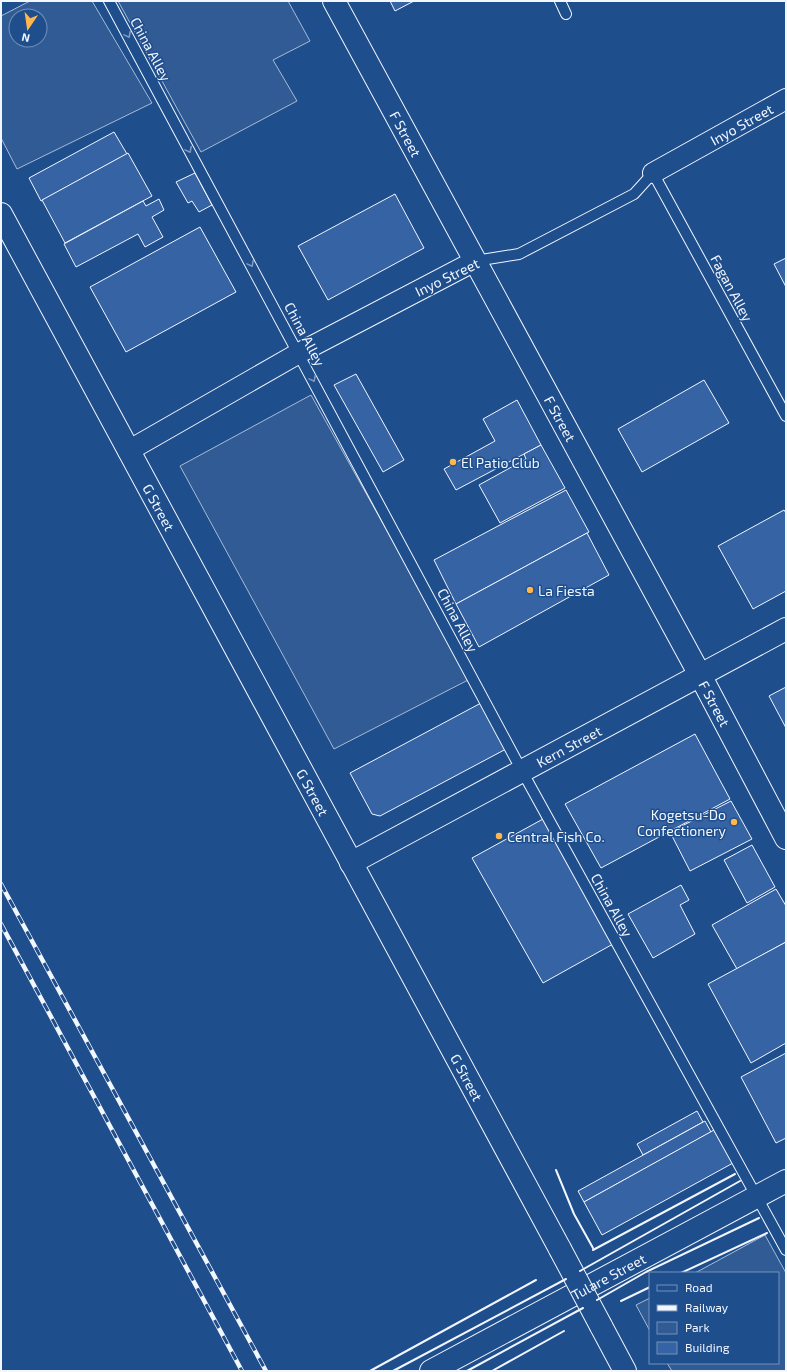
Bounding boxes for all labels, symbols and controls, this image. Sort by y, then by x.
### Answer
north arrow [8,8,48,48]
street label: China Alley [127,14,175,84]
text: N [20,31,31,45]
one-way arrow [123,31,130,38]
street label: Inyo Street [707,100,776,148]
street label: F Street [387,108,425,159]
one-way arrow [185,146,192,153]
street label: Fagan Alley [707,252,757,325]
street label: Inyo Street [412,254,482,300]
one-way arrow [246,260,254,267]
street label: China Alley [281,299,329,369]
one-way arrow [308,374,315,382]
street label: F Street [541,393,580,444]
place label: El Patio Club [461,454,540,471]
marker: El Patio Club [448,457,458,467]
street label: G Street [140,481,179,533]
place label: La Fiesta [538,582,595,599]
street label: China Alley [434,585,482,655]
marker: La Fiesta [525,585,535,595]
street label: F Street [696,678,734,729]
street label: Kern Street [533,722,604,770]
street label: G Street [294,766,333,819]
place label: Kogetsu-Do Confectionery [637,806,727,839]
marker: Kogetsu-Do Confectionery [729,817,739,827]
place label: Central Fish Co. [507,828,605,845]
marker: Central Fish Co. [494,831,504,841]
street label: China Alley [588,870,637,940]
street label: G Street [448,1051,487,1104]
street label: Tulare Street [568,1249,648,1303]
legend [649,1272,779,1364]
text: Road [685,1280,713,1294]
text: Railway [685,1300,729,1314]
text: Park [685,1320,710,1334]
text: Building [685,1340,730,1354]

